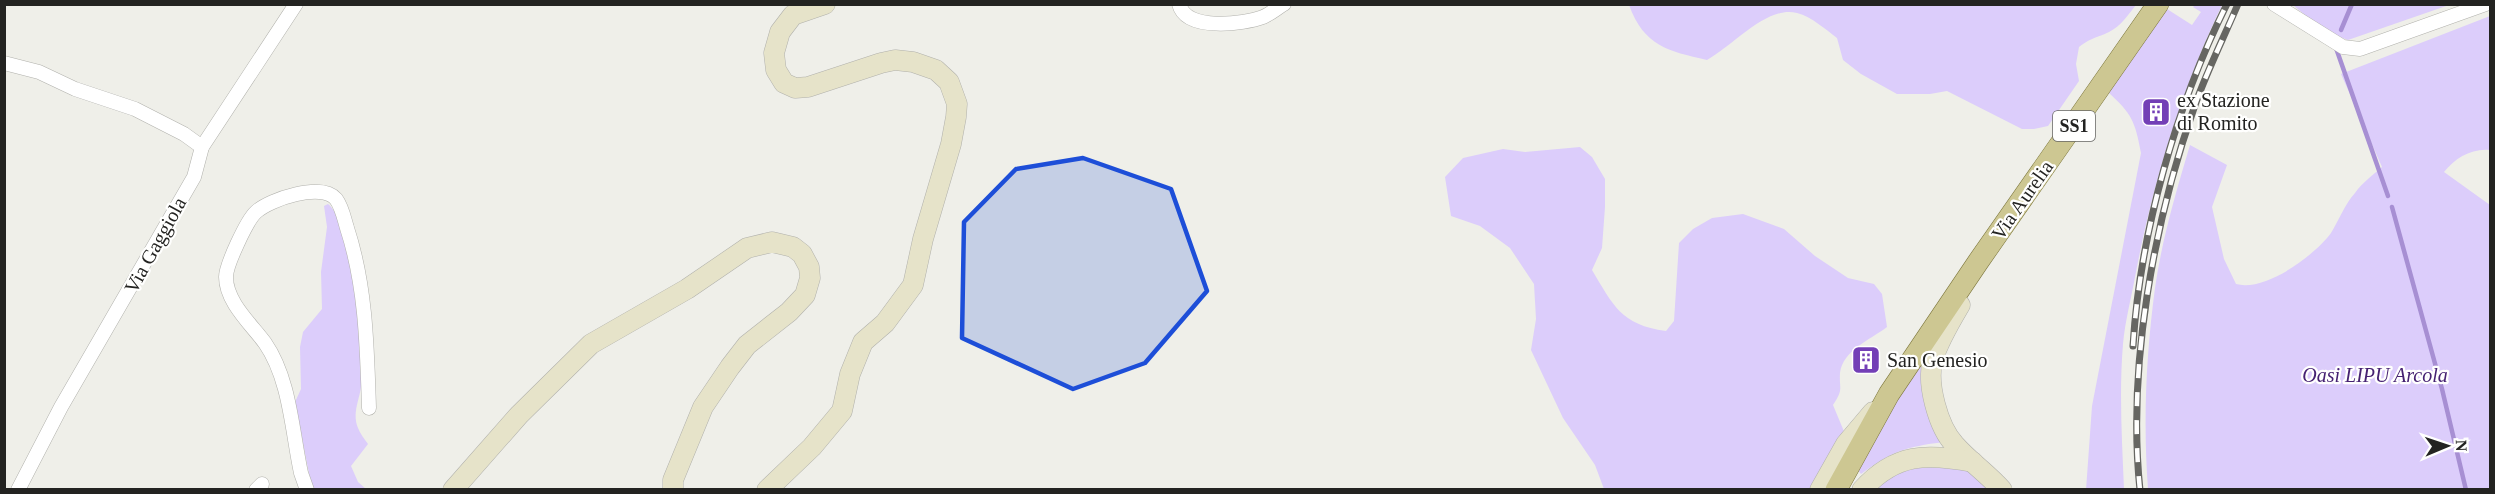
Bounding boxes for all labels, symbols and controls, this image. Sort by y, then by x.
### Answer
place label: ex Stazione di Romito [2177,89,2270,134]
building icon: ex Stazione di Romito [2140,96,2172,128]
road number: SS1 [2053,111,2095,141]
street label: Via Aurelia [1987,156,2057,244]
street label: Via Gaggiola [120,193,191,297]
building icon: San Genesio [1850,344,1882,376]
place label: San Genesio [1887,349,1988,371]
park label: Oasi LIPU Arcola [2302,364,2448,386]
north arrow [2417,416,2477,476]
text: N [2453,439,2470,452]

